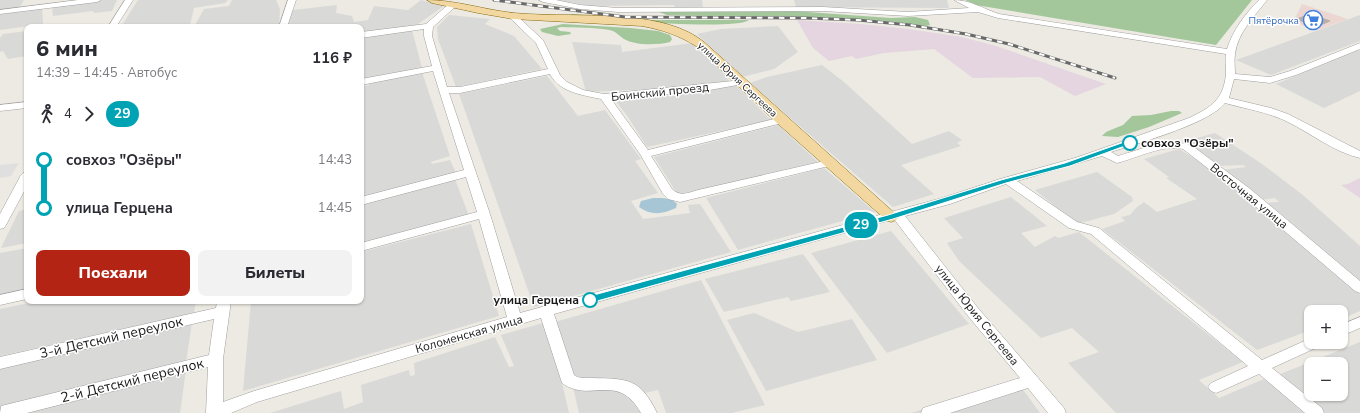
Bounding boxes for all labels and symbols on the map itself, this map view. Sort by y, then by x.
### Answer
supermarket icon: Пятёрочка [1302,9,1324,31]
place label: Пятёрочка [1248,14,1299,28]
street label: улица Юрия Сергеева [694,39,780,120]
street label: Боинский проезд [610,79,710,105]
marker: совхоз "Озёры" [1122,135,1138,151]
place label: совхоз "Озёры" [1141,135,1234,151]
street label: Восточная улица [1207,160,1291,232]
line badge: 29 [843,212,879,238]
street label: улица Юрия Сергеева [931,261,1023,369]
place label: улица Герцена [494,292,579,308]
marker: улица Герцена [582,292,598,308]
street label: Коломенская улица [413,311,525,357]
street label: 3-й Детский переулок [38,312,185,363]
street label: 2-й Детский переулок [59,353,206,407]

